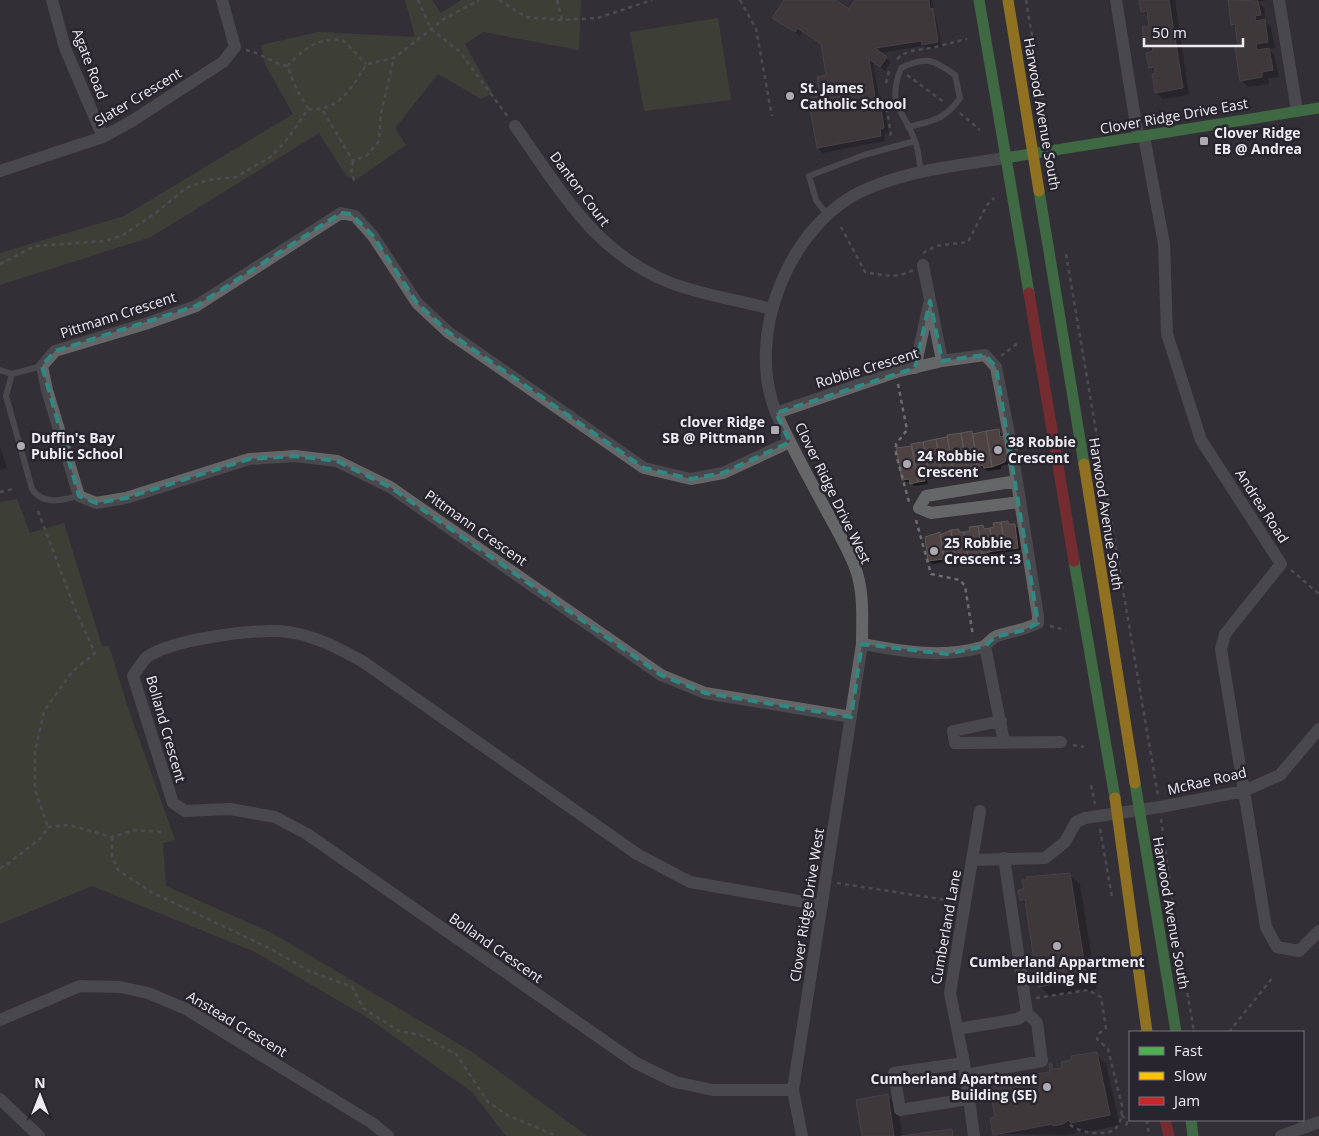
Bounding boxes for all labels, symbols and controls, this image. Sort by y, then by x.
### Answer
scale bar [1144,15,1243,47]
text: 50 m [1152,22,1187,42]
street label: Agate Road [68,26,113,102]
street label: Harwood Avenue South [1020,36,1065,192]
street label: Slater Crescent [91,63,185,130]
place label: St. James Catholic School [800,78,906,113]
marker: St. James Catholic School [784,90,796,102]
street label: Clover Ridge Drive East [1098,93,1249,138]
place label: Clover Ridge EB @ Andrea [1214,123,1302,158]
marker: Clover Ridge EB @ Andrea [1198,135,1210,147]
street label: Danton Court [546,148,615,230]
street label: Pittmann Crescent [58,287,178,342]
street label: Robbie Crescent [813,343,921,392]
place label: clover Ridge SB @ Pittmann [662,412,765,447]
street label: Clover Ridge Drive West [791,419,876,567]
marker: clover Ridge SB @ Pittmann [769,424,781,436]
place label: Duffin's Bay Public School [31,428,123,463]
place label: 38 Robbie Crescent [1008,432,1076,467]
street label: Harwood Avenue South [1085,436,1128,592]
marker: Duffin's Bay Public School [15,440,27,452]
marker: 38 Robbie Crescent [992,444,1004,456]
place label: 24 Robbie Crescent [917,446,985,481]
marker: 24 Robbie Crescent [901,458,913,470]
street label: Andrea Road [1231,465,1293,546]
street label: Pittmann Crescent [421,485,531,570]
place label: 25 Robbie Crescent :3 [944,533,1021,568]
marker: 25 Robbie Crescent :3 [928,545,940,557]
street label: Bolland Crescent [142,673,191,785]
street label: McRae Road [1165,762,1248,799]
street label: Clover Ridge Drive West [785,827,828,983]
street label: Harwood Avenue South [1149,835,1194,991]
street label: Cumberland Lane [926,868,965,986]
street label: Bolland Crescent [446,908,547,987]
marker: Cumberland Appartment Building NE [1051,940,1063,952]
place label: Cumberland Appartment Building NE [969,952,1145,987]
street label: Anstead Crescent [183,986,291,1061]
legend [1129,1031,1304,1121]
text: Fast [1174,1040,1203,1060]
text: Slow [1174,1065,1207,1085]
place label: Cumberland Apartment Building (SE) [871,1069,1037,1104]
north arrow [15,1071,65,1121]
text: N [34,1073,46,1092]
marker: Cumberland Apartment Building (SE) [1041,1081,1053,1093]
text: Jam [1172,1090,1200,1110]

